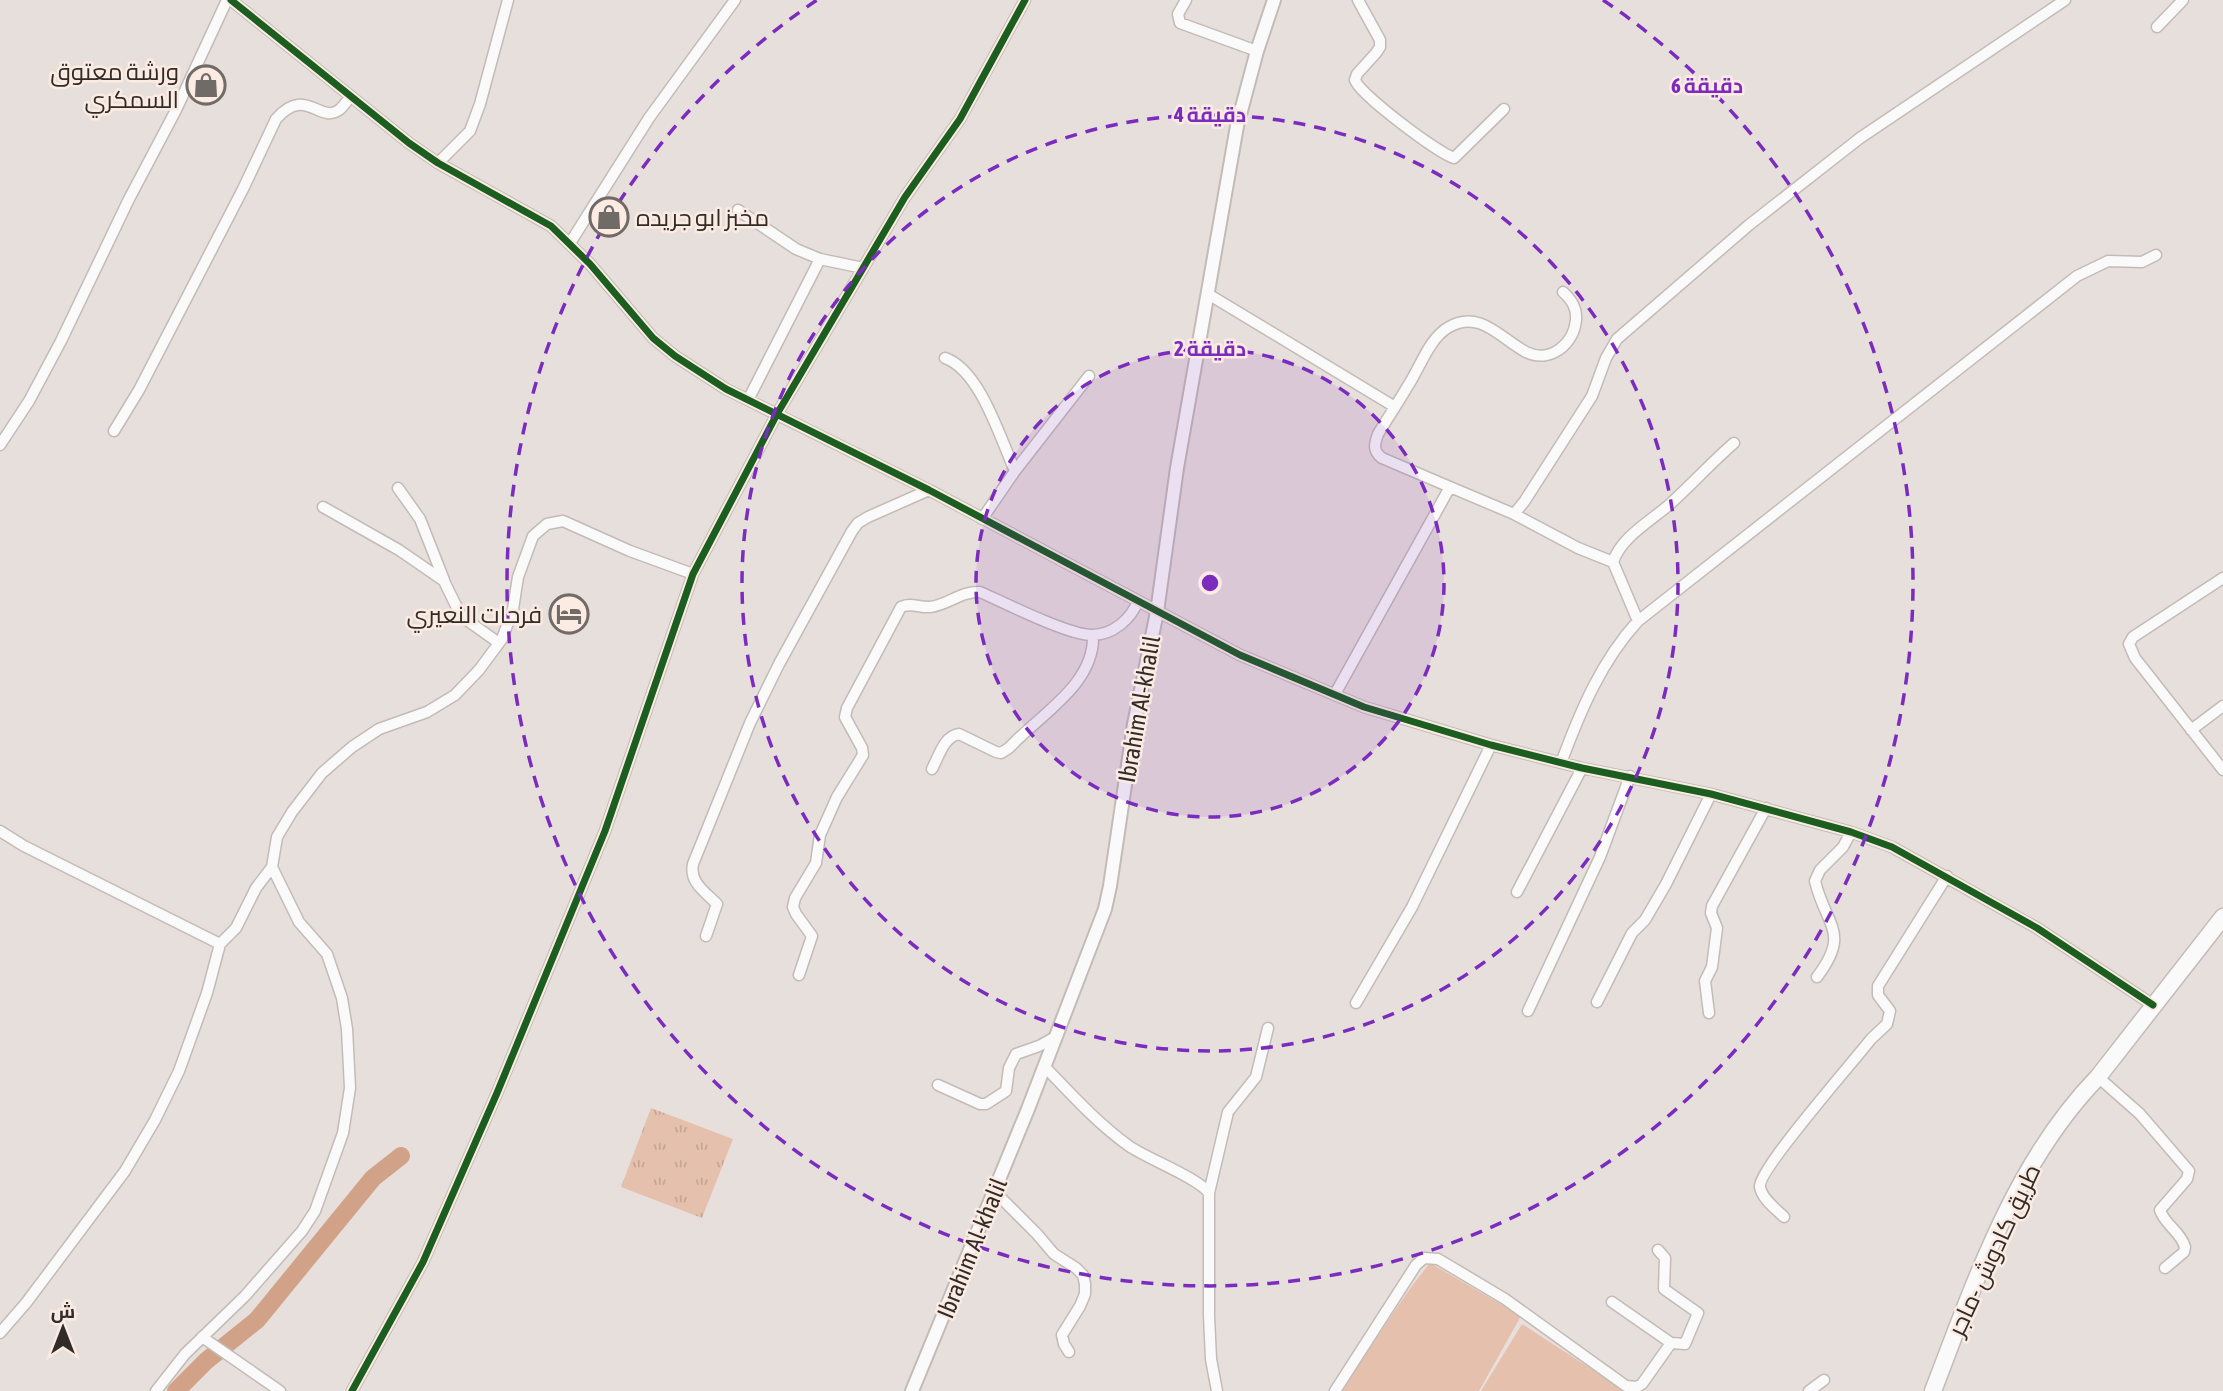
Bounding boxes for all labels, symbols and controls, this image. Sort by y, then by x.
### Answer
place label: ورشة معتوق السمكري [50,58,179,118]
shop icon: ورشة معتوق السمكري [185,64,227,106]
text: 6 دقيقة [1671,73,1743,98]
text: 4 دقيقة [1173,102,1246,127]
shop icon: مخبز ابو جريده [588,196,630,238]
place label: مخبز ابو جريده [636,204,769,231]
text: 2 دقيقة [1174,336,1246,361]
centre of rings [1198,571,1222,595]
hotel icon: فرحات النعيري [548,593,590,635]
place label: فرحات النعيري [406,601,542,633]
street label: Ibrahim Al-khalil [1113,633,1165,785]
street label: طريق كادوش -ماجر [1942,1160,2047,1343]
street label: Ibrahim Al-khalil [932,1173,1013,1322]
north arrow [28,1293,98,1363]
text: ش [51,1300,75,1323]

